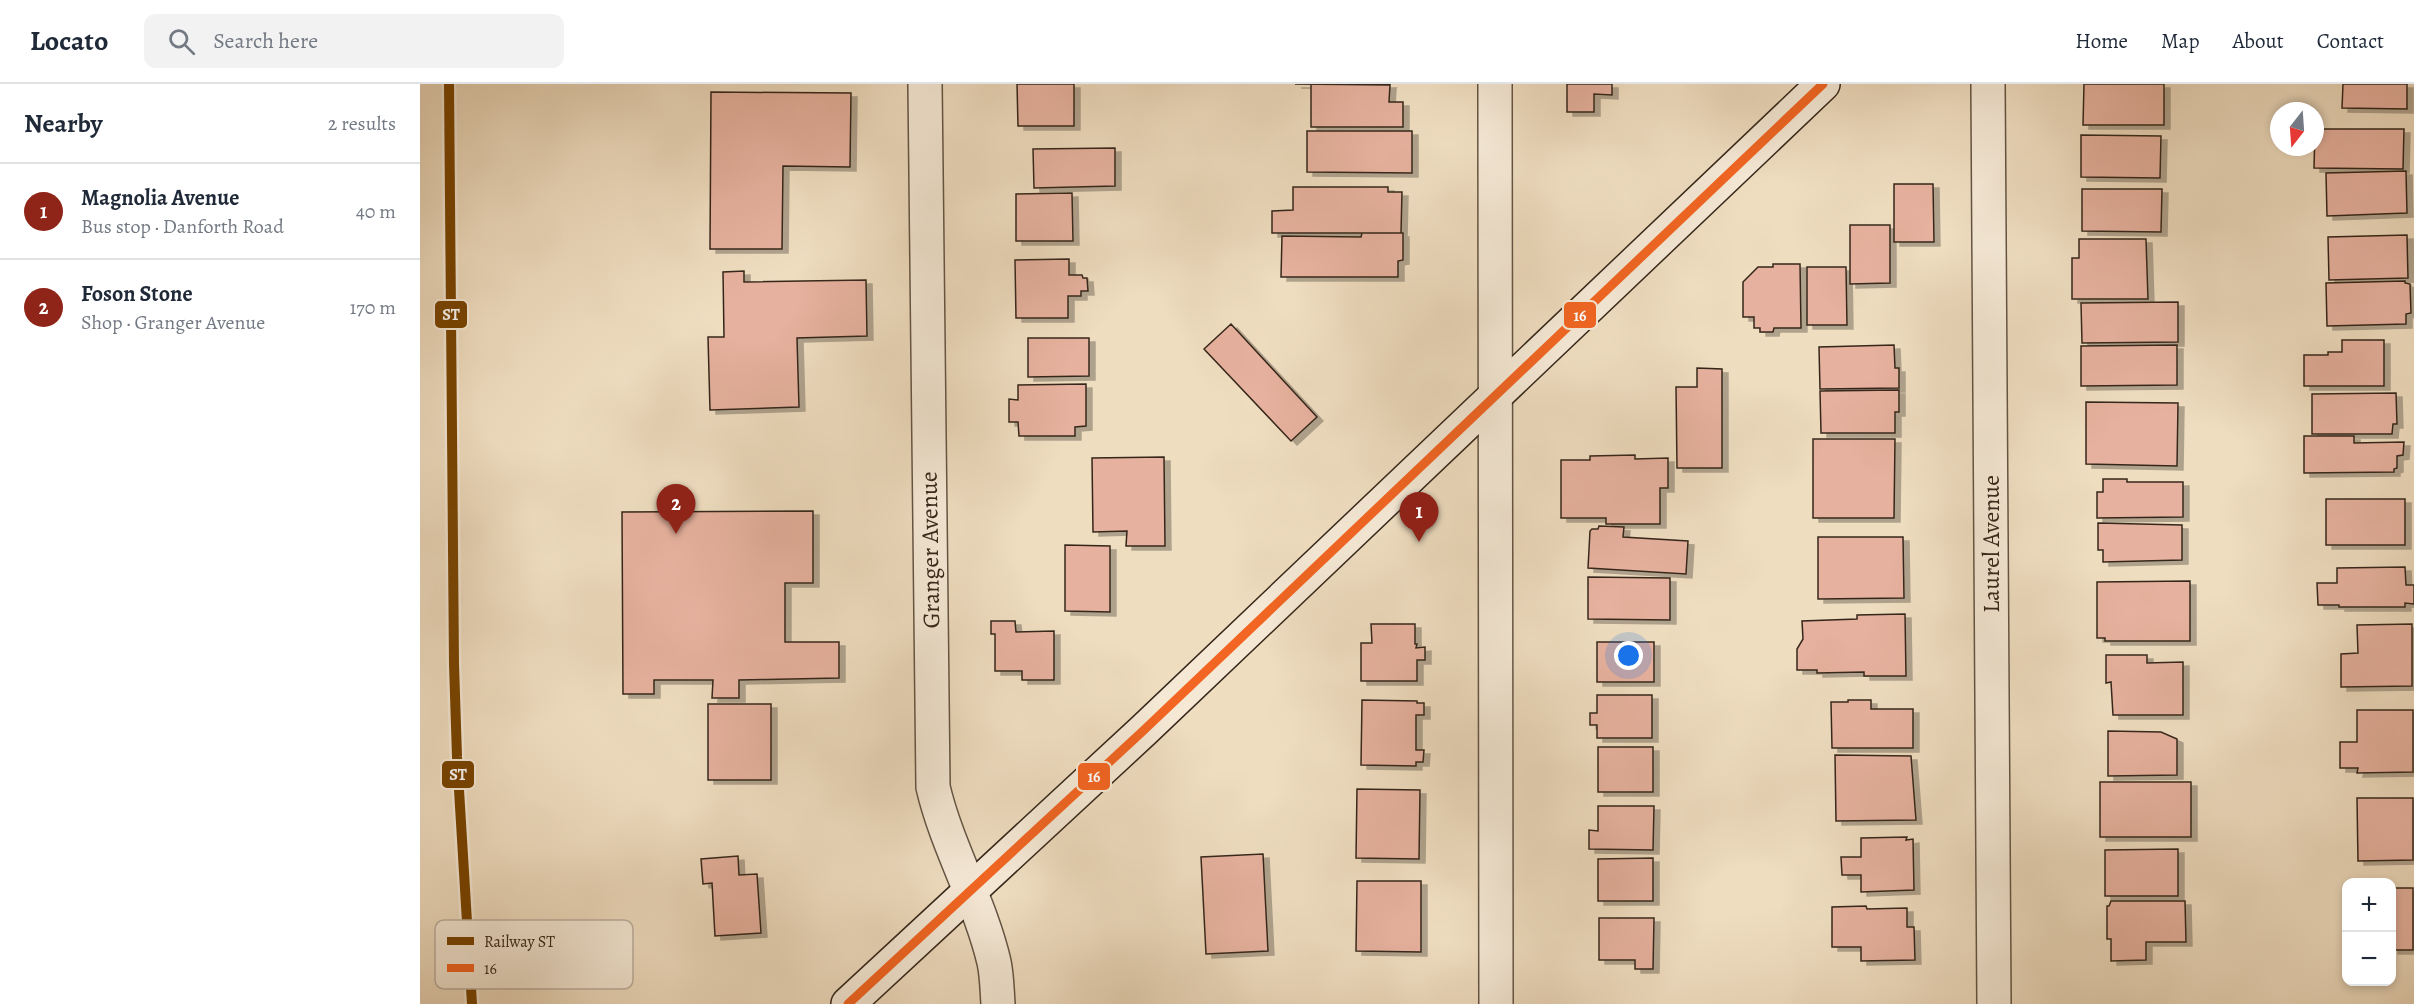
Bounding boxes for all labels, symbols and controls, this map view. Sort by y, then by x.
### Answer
search box [144,14,564,68]
text: Locato [30,22,108,60]
icon: search [165,25,198,58]
text: Search here [213,26,318,56]
text: Home [2075,27,2128,55]
text: Map [2161,27,2199,55]
text: About [2232,27,2284,55]
text: Contact [2317,27,2384,55]
north arrow [2270,102,2324,156]
text: Nearby [24,106,103,141]
text: 2 results [328,110,396,137]
text: Magnolia Avenue [81,183,239,213]
text: 1 [40,198,47,225]
text: 40 m [356,198,396,225]
text: Bus stop · Danforth Road [81,213,284,240]
text: Foson Stone [81,279,193,309]
text: 2 [39,294,48,321]
text: 170 m [350,294,396,321]
line badge: ST [434,300,468,329]
line badge: 16 [1563,301,1597,329]
text: ST [442,304,460,326]
text: 16 [1573,305,1587,327]
text: Shop · Granger Avenue [81,309,265,336]
street label: Granger Avenue [913,471,947,629]
street label: Laurel Avenue [1975,475,2007,613]
pin: 2 [656,484,696,534]
pin: 1 [1400,492,1438,542]
your location [1614,641,1643,670]
line badge: ST [441,760,475,789]
line badge: 16 [1077,762,1111,791]
text: ST [449,764,467,786]
text: 16 [1087,766,1101,788]
map controls [2342,878,2396,986]
button: + [2342,878,2396,932]
legend [435,920,633,989]
text: Railway ST [484,931,555,953]
button: − [2342,932,2396,986]
text: 16 [484,958,497,980]

